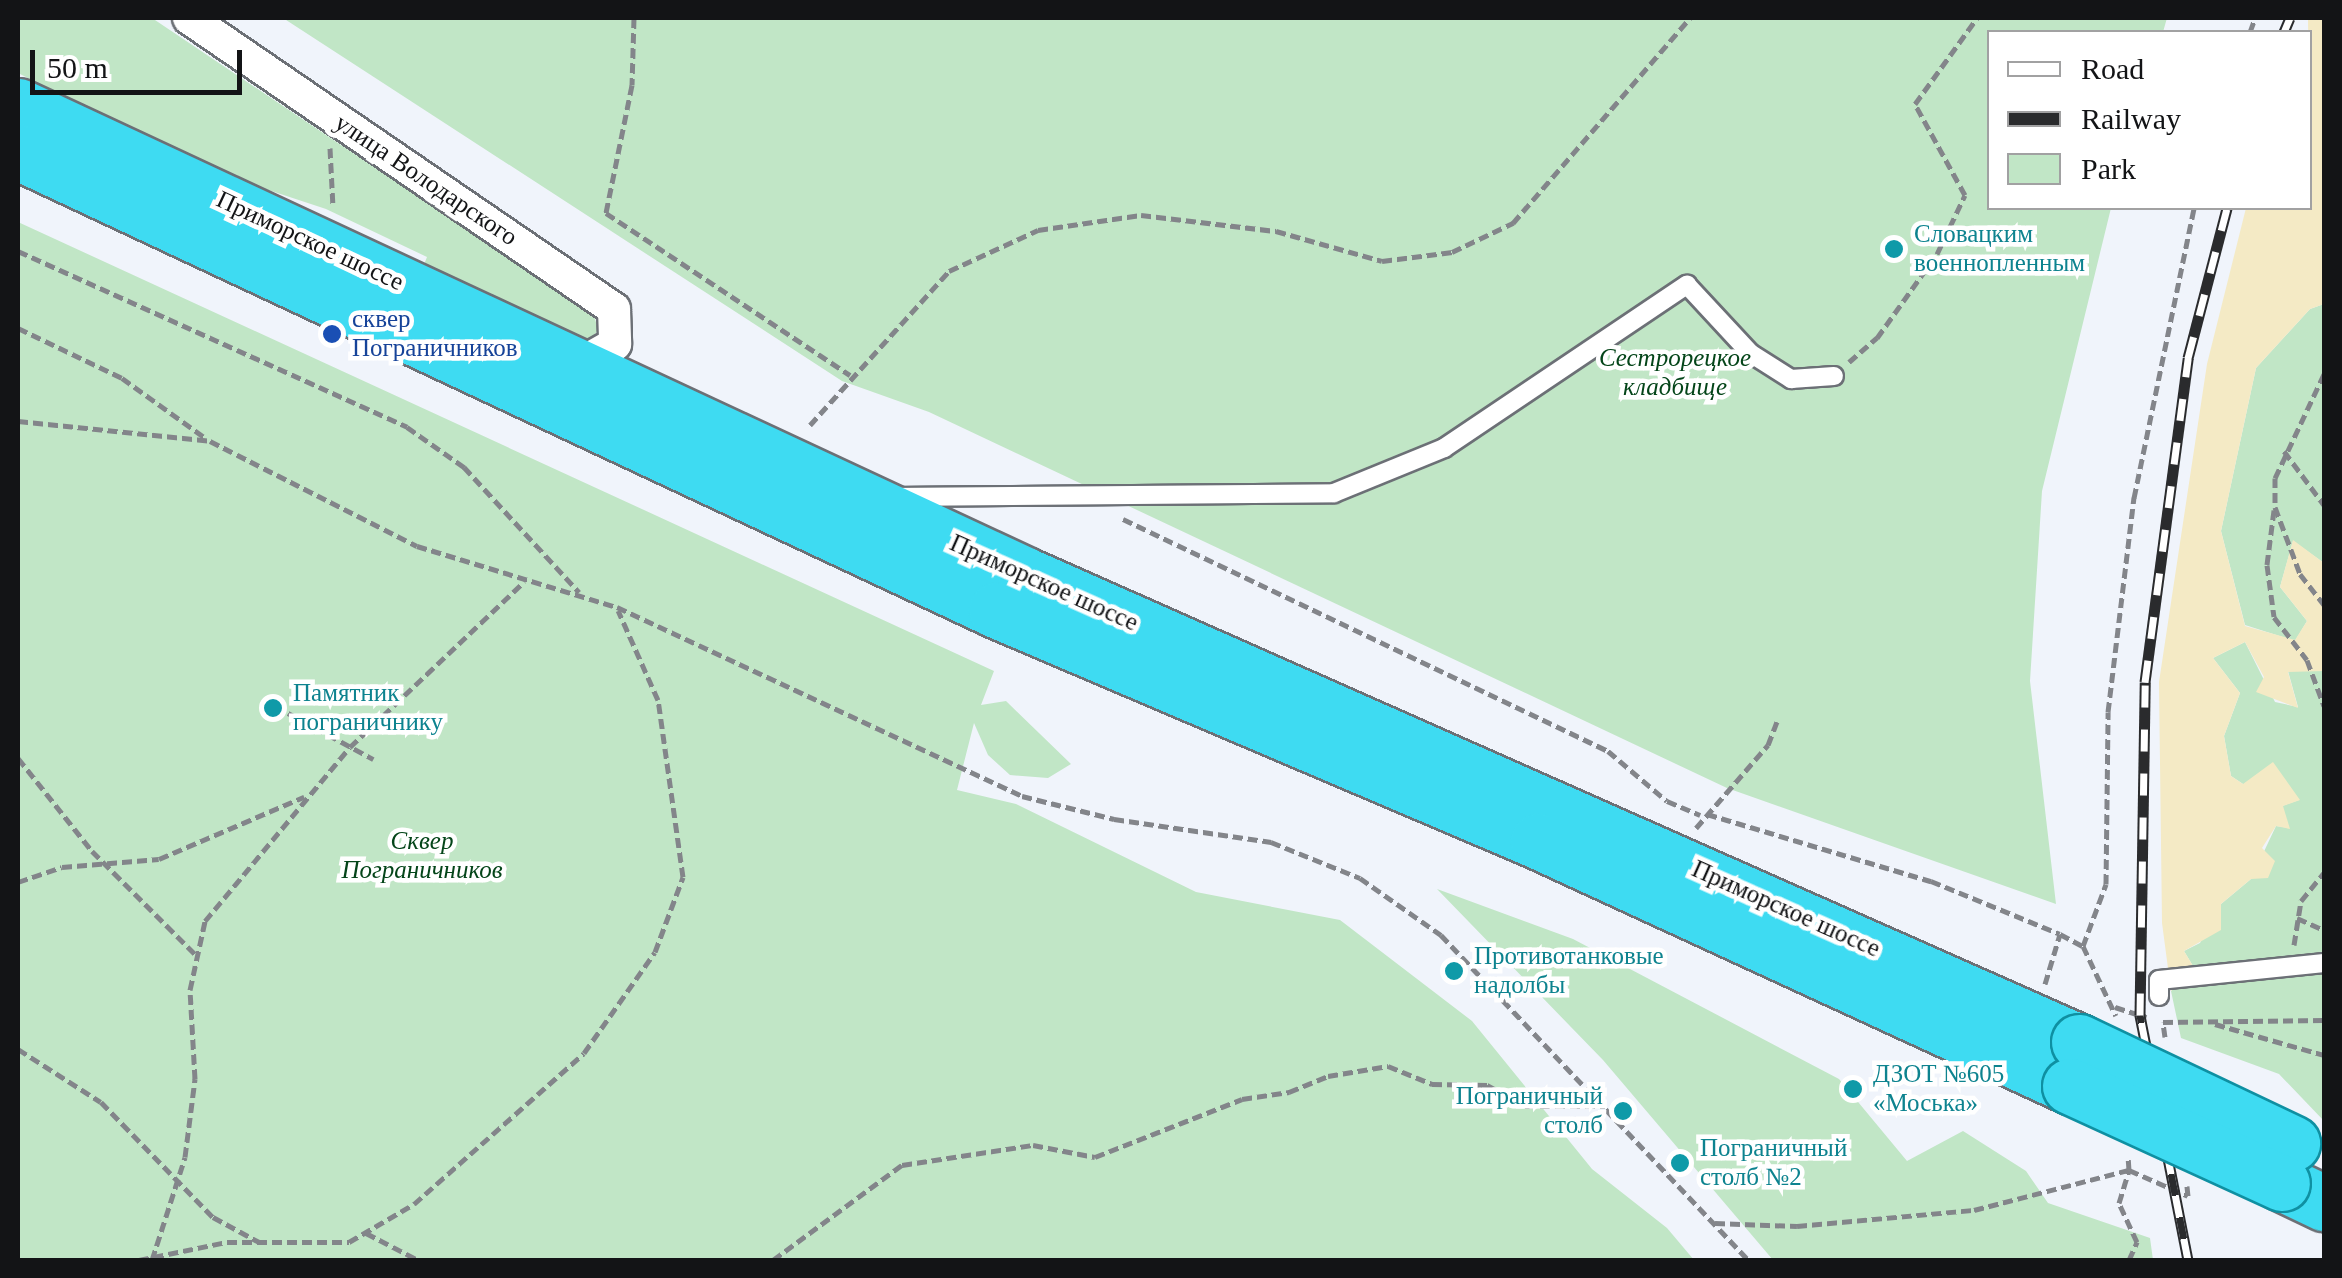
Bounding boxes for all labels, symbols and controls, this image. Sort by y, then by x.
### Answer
scale bar [35,30,248,92]
legend [1987,30,2312,210]
text: 50 m [47,51,108,84]
text: Road [2081,52,2144,85]
text: Railway [2081,102,2181,135]
street label: улица Володарского [329,108,523,252]
text: Park [2081,152,2136,185]
street label: Приморское шоссе [212,185,408,297]
place label: Словацким военнопленным [1914,220,2085,279]
marker: Словацким военнопленным [1883,238,1905,260]
place label: сквер Пограничников [352,305,518,364]
marker: сквер Пограничников [321,323,343,345]
park label: Сестрорецкое кладбище [1599,344,1751,403]
street label: Приморское шоссе [945,528,1143,638]
place label: Памятник пограничнику [293,679,443,738]
marker: Памятник пограничнику [262,697,284,719]
park label: Сквер Пограничников [341,827,503,886]
street label: Приморское шоссе [1687,854,1885,964]
place label: Противотанковые надолбы [1474,942,1664,1001]
marker: Противотанковые надолбы [1443,960,1465,982]
place label: ДЗОТ №605 «Моська» [1873,1060,2004,1119]
marker: ДЗОТ №605 «Моська» [1842,1078,1864,1100]
place label: Пограничный столб [1456,1082,1603,1141]
marker: Пограничный столб [1612,1100,1634,1122]
place label: Пограничный столб №2 [1700,1134,1847,1193]
marker: Пограничный столб №2 [1669,1152,1691,1174]

